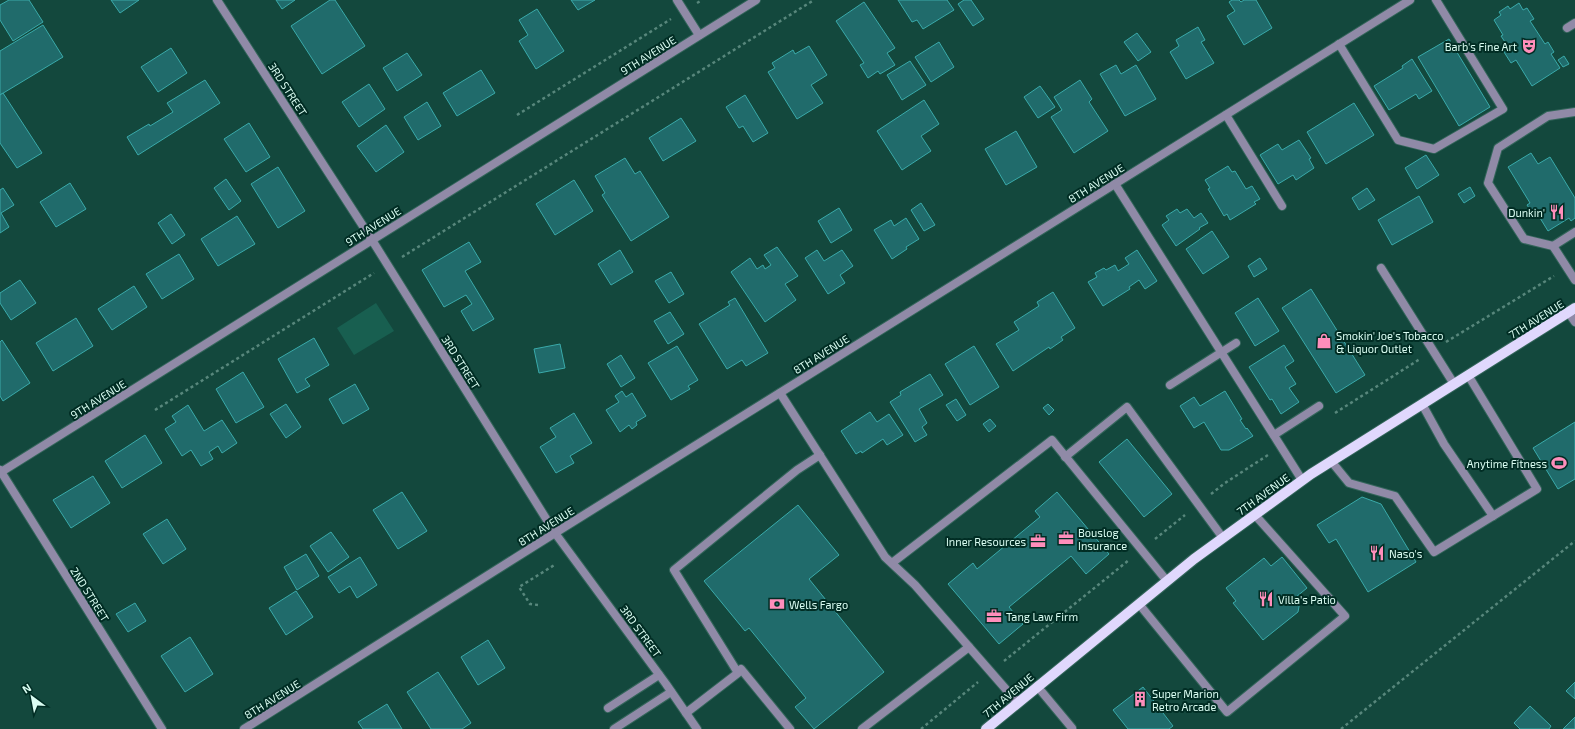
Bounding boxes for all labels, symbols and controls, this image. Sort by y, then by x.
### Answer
street label: 9TH AVENUE [618,33,678,77]
theatre icon: Barb's Fine Art [1520,37,1538,55]
place label: Barb's Fine Art [1445,40,1517,53]
street label: 3RD STREET [266,60,310,119]
street label: 8TH AVENUE [1066,161,1126,205]
restaurant icon: Dunkin' [1548,203,1566,221]
street label: 9TH AVENUE [343,204,403,248]
place label: Dunkin' [1508,206,1545,219]
street label: 7TH AVENUE [1506,297,1566,341]
place label: Smokin' Joe's Tobacco & Liquor Outlet [1336,329,1444,355]
street label: 8TH AVENUE [791,332,851,376]
shop icon: Smokin' Joe's Tobacco & Liquor Outlet [1315,332,1333,350]
street label: 3RD STREET [439,333,483,392]
street label: 9TH AVENUE [68,377,128,421]
sports icon: Anytime Fitness [1550,454,1568,472]
place label: Anytime Fitness [1467,457,1547,470]
street label: 7TH AVENUE [1234,470,1292,518]
street label: 8TH AVENUE [516,504,576,548]
place label: Bouslog Insurance [1078,526,1127,552]
office icon: Bouslog Insurance [1057,529,1075,547]
office icon: Inner Resources [1029,532,1047,550]
place label: Inner Resources [946,535,1026,548]
restaurant icon: Naso's [1368,544,1386,562]
place label: Naso's [1389,547,1423,560]
street label: 2ND STREET [68,564,112,624]
restaurant icon: Villa's Patio [1257,590,1275,608]
place label: Villa's Patio [1278,593,1336,606]
bank icon: Wells Fargo [768,595,786,613]
place label: Wells Fargo [789,598,848,611]
street label: 3RD STREET [618,603,664,660]
office icon: Tang Law Firm [985,607,1003,625]
place label: Tang Law Firm [1006,610,1078,623]
street label: 7TH AVENUE [980,670,1036,720]
north arrow [12,677,52,717]
street label: 8TH AVENUE [242,677,302,721]
text: N [20,680,33,696]
place label: Super Marion Retro Arcade [1152,687,1219,713]
building icon: Super Marion Retro Arcade [1131,690,1149,708]

